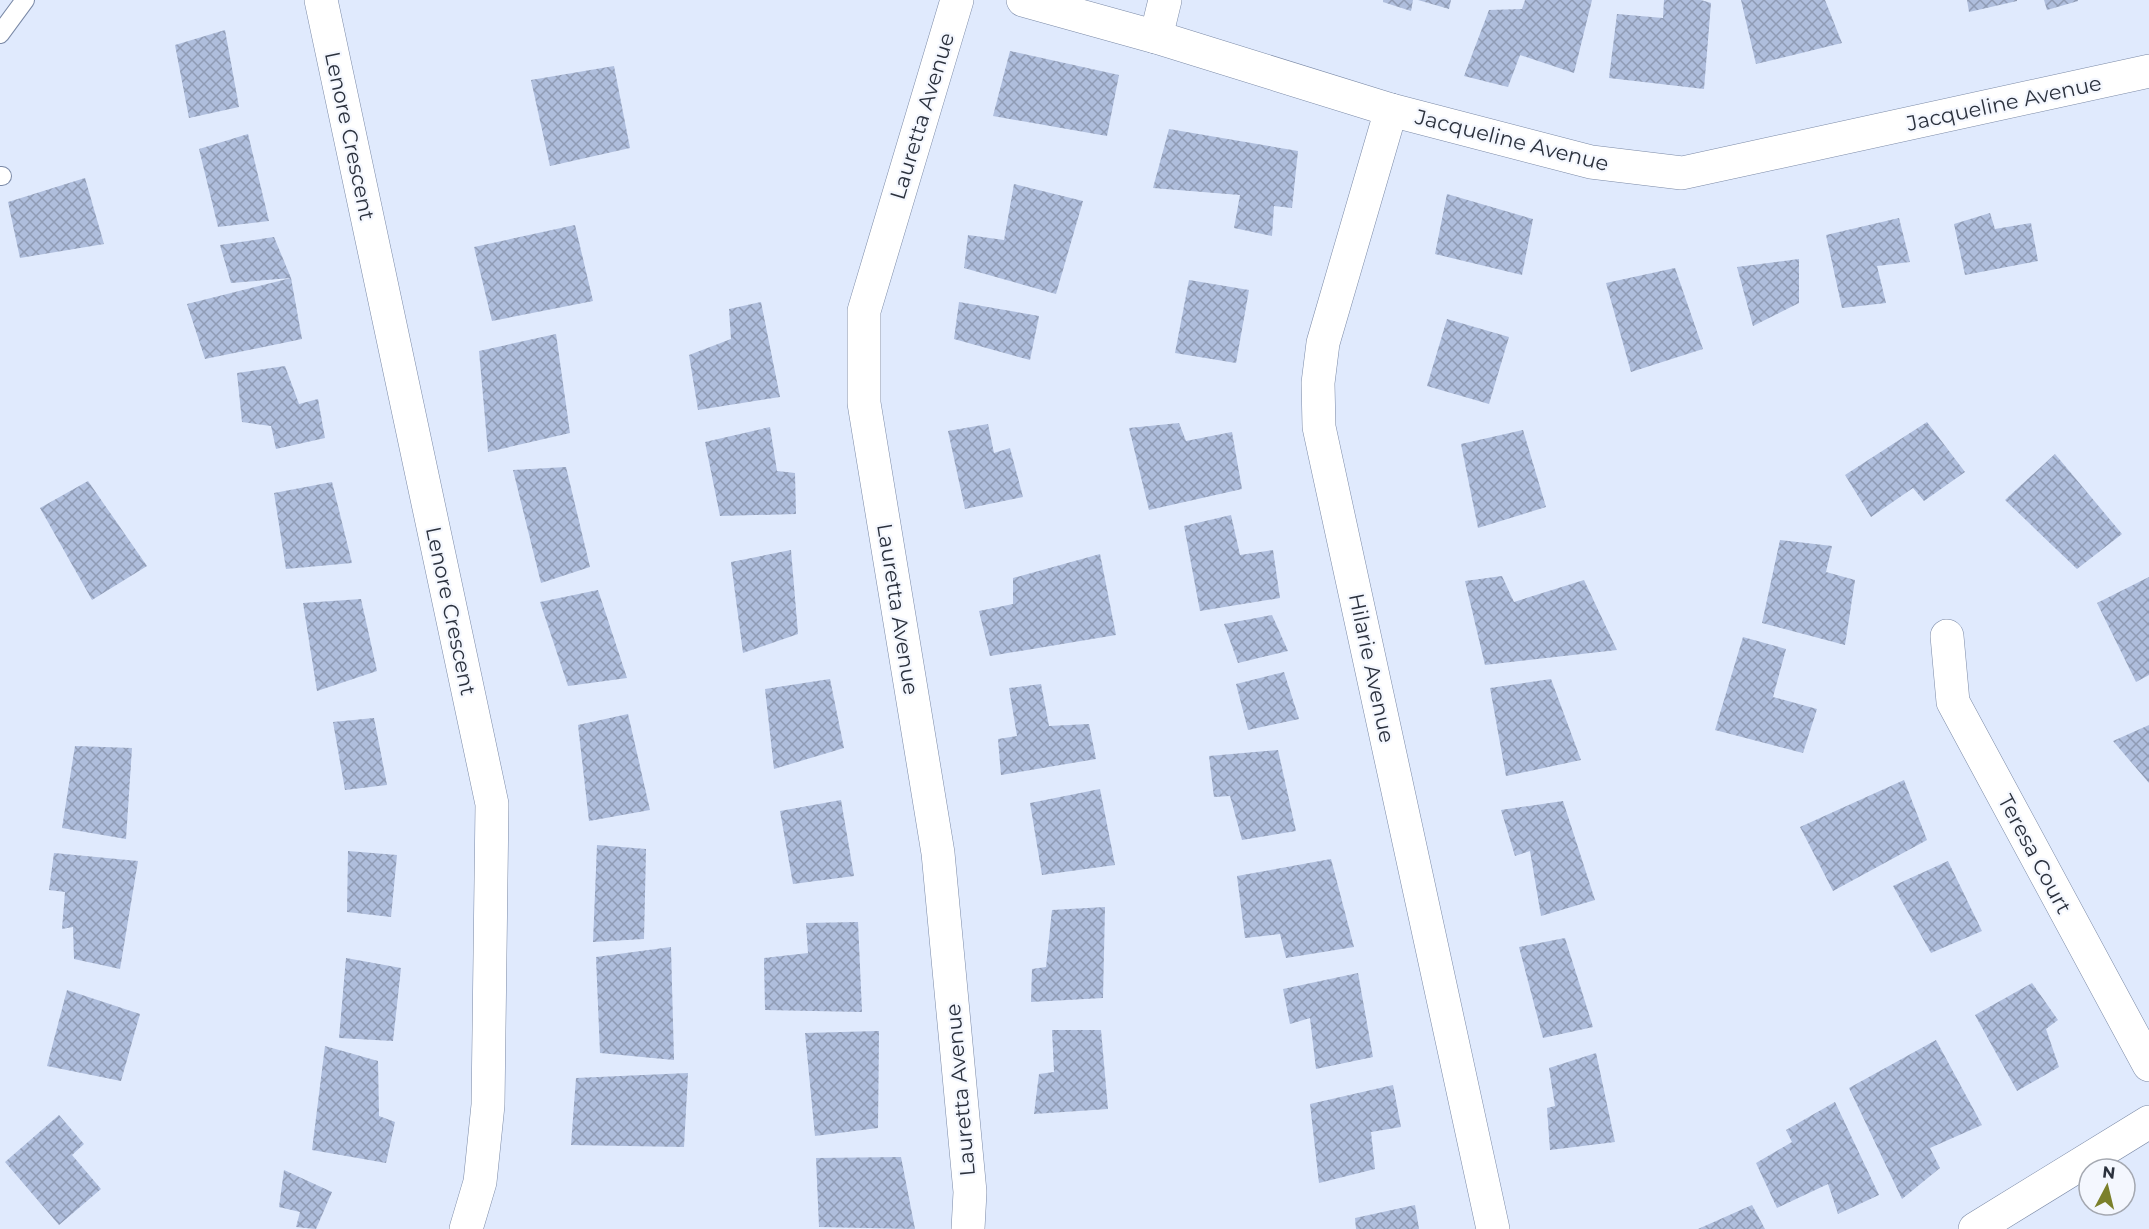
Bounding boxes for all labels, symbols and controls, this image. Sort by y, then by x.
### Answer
street label: Lauretta Avenue [885,30,959,202]
street label: Lenore Crescent [320,49,380,223]
street label: Jacqueline Avenue [1903,70,2104,136]
street label: Jacqueline Avenue [1412,104,1611,176]
street label: Lauretta Avenue [872,522,924,696]
street label: Lenore Crescent [421,524,481,698]
street label: Hilarie Avenue [1344,591,1400,745]
street label: Teresa Court [1993,790,2077,918]
street label: Lauretta Avenue [940,1003,980,1177]
north arrow [2077,1157,2137,1217]
text: N [2101,1162,2116,1183]

